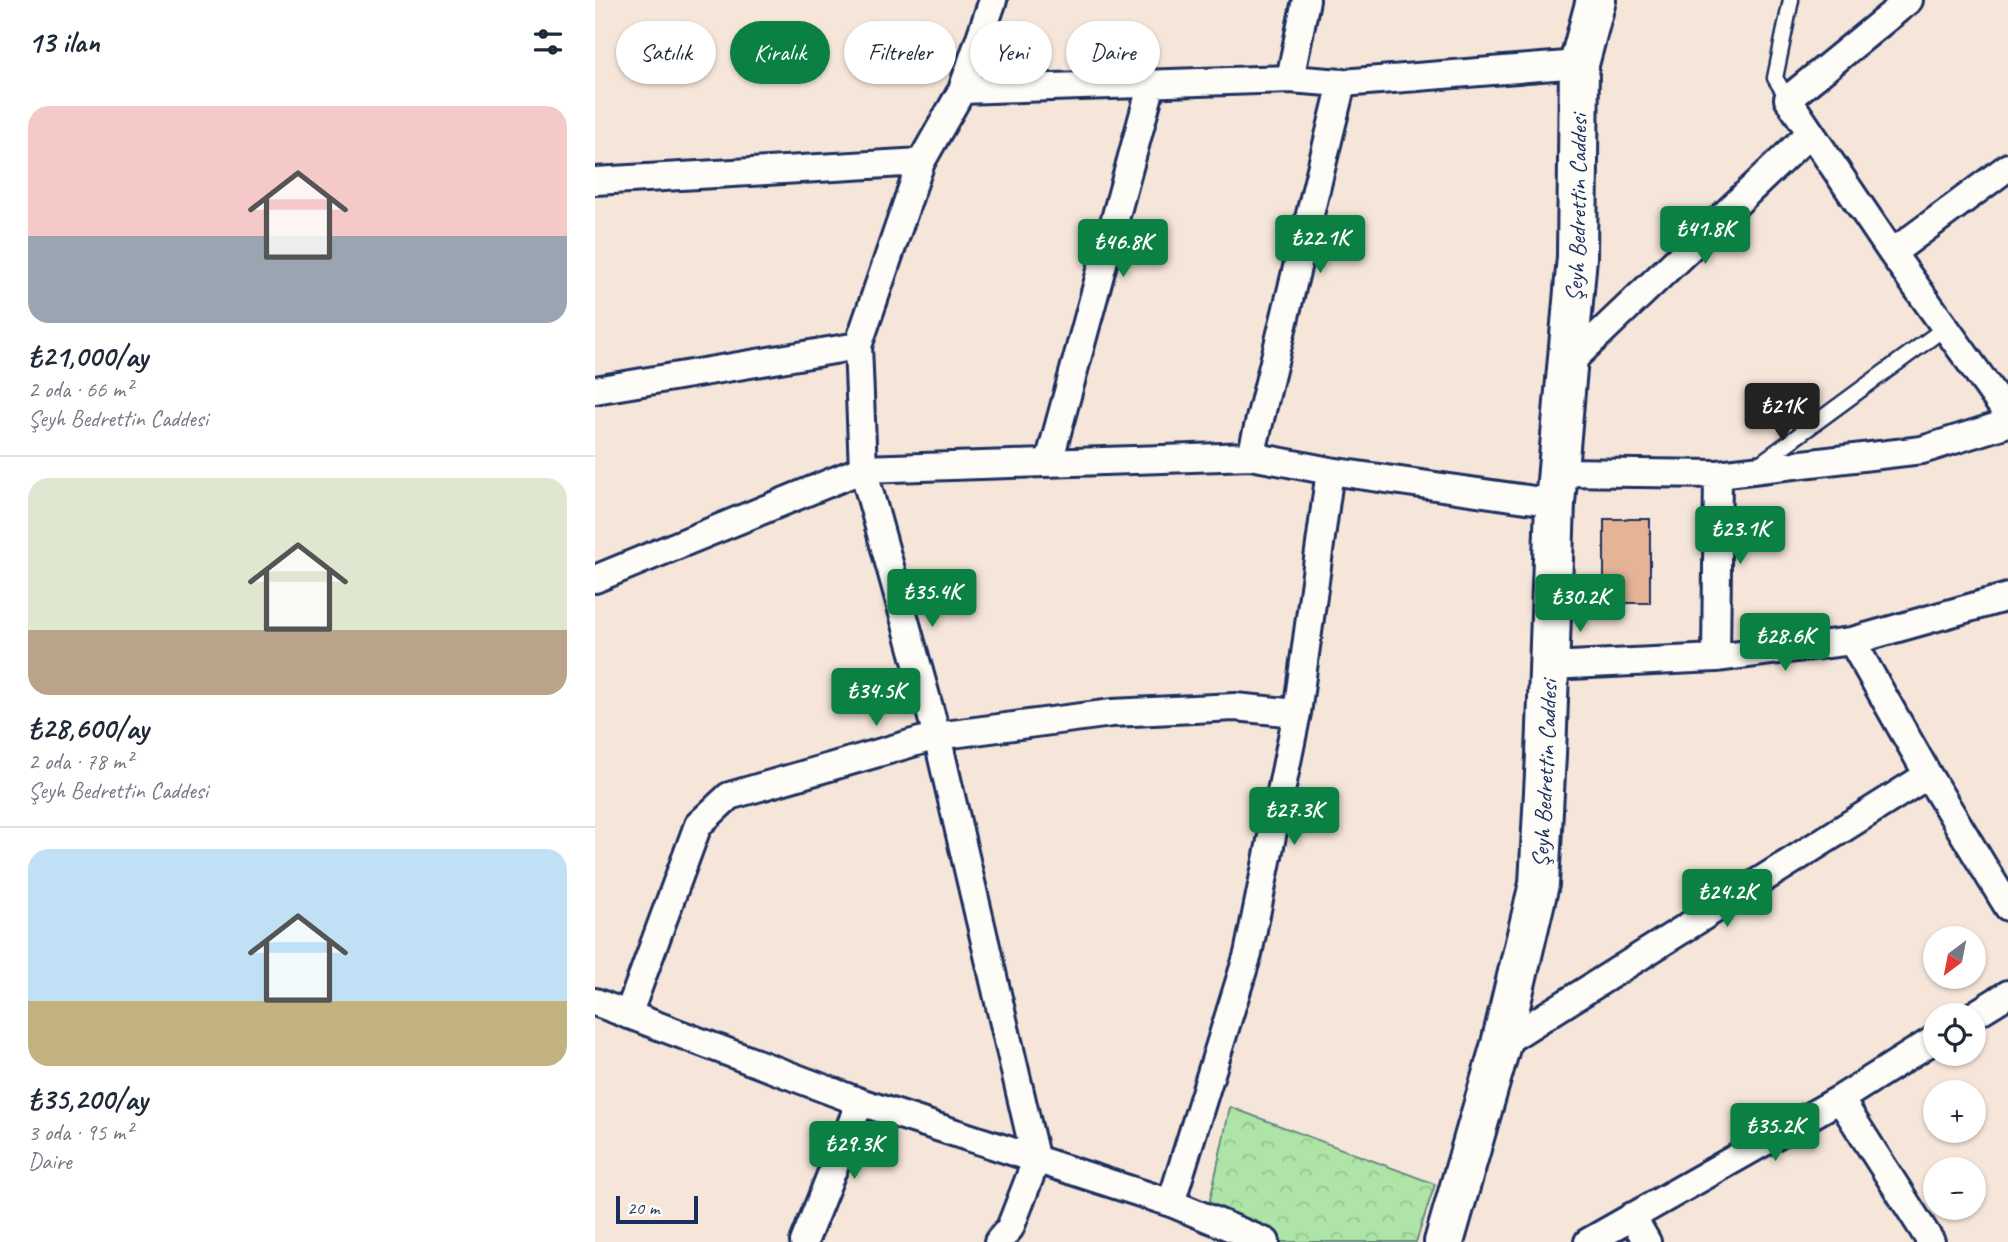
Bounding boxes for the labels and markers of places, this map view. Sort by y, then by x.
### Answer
pin: ₺41.8K [1648,206,1762,266]
pin: ₺22.1K [1263,216,1377,275]
pin: ₺46.8K [1066,219,1180,279]
pin: ₺21K [1741,384,1823,443]
pin: ₺23.1K [1683,506,1797,566]
pin: ₺35.4K [875,570,989,629]
pin: ₺30.2K [1523,574,1637,634]
pin: ₺28.6K [1728,614,1842,673]
pin: ₺34.5K [819,668,933,728]
pin: ₺27.3K [1237,788,1351,847]
pin: ₺24.2K [1670,870,1784,929]
pin: ₺35.2K [1718,1104,1832,1163]
pin: ₺29.3K [797,1122,911,1181]

